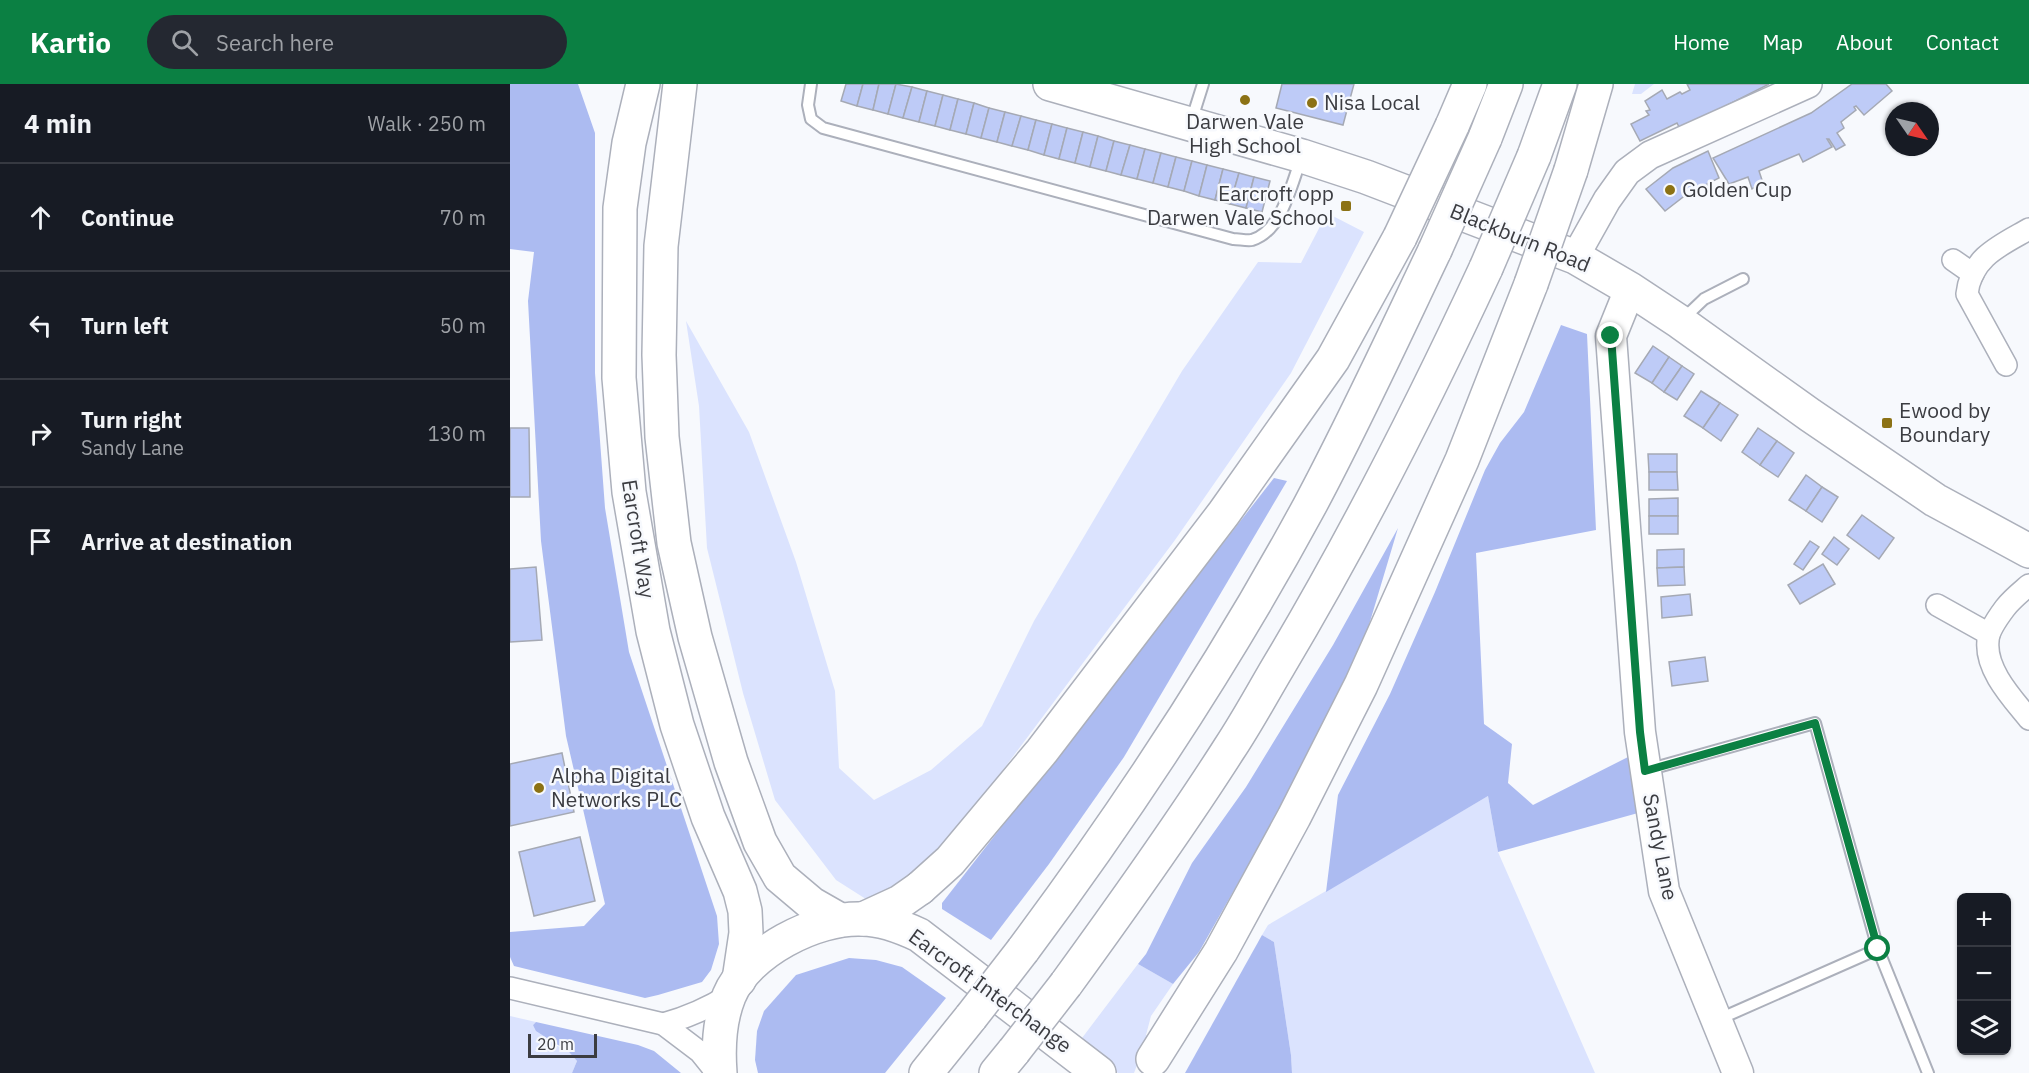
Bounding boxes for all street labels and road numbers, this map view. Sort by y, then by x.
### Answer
street label: Blackburn Road [1446,196,1595,278]
street label: Earcroft Way [616,477,662,601]
street label: Sandy Lane [1637,791,1685,903]
street label: Earcroft Interchange [904,922,1078,1059]

